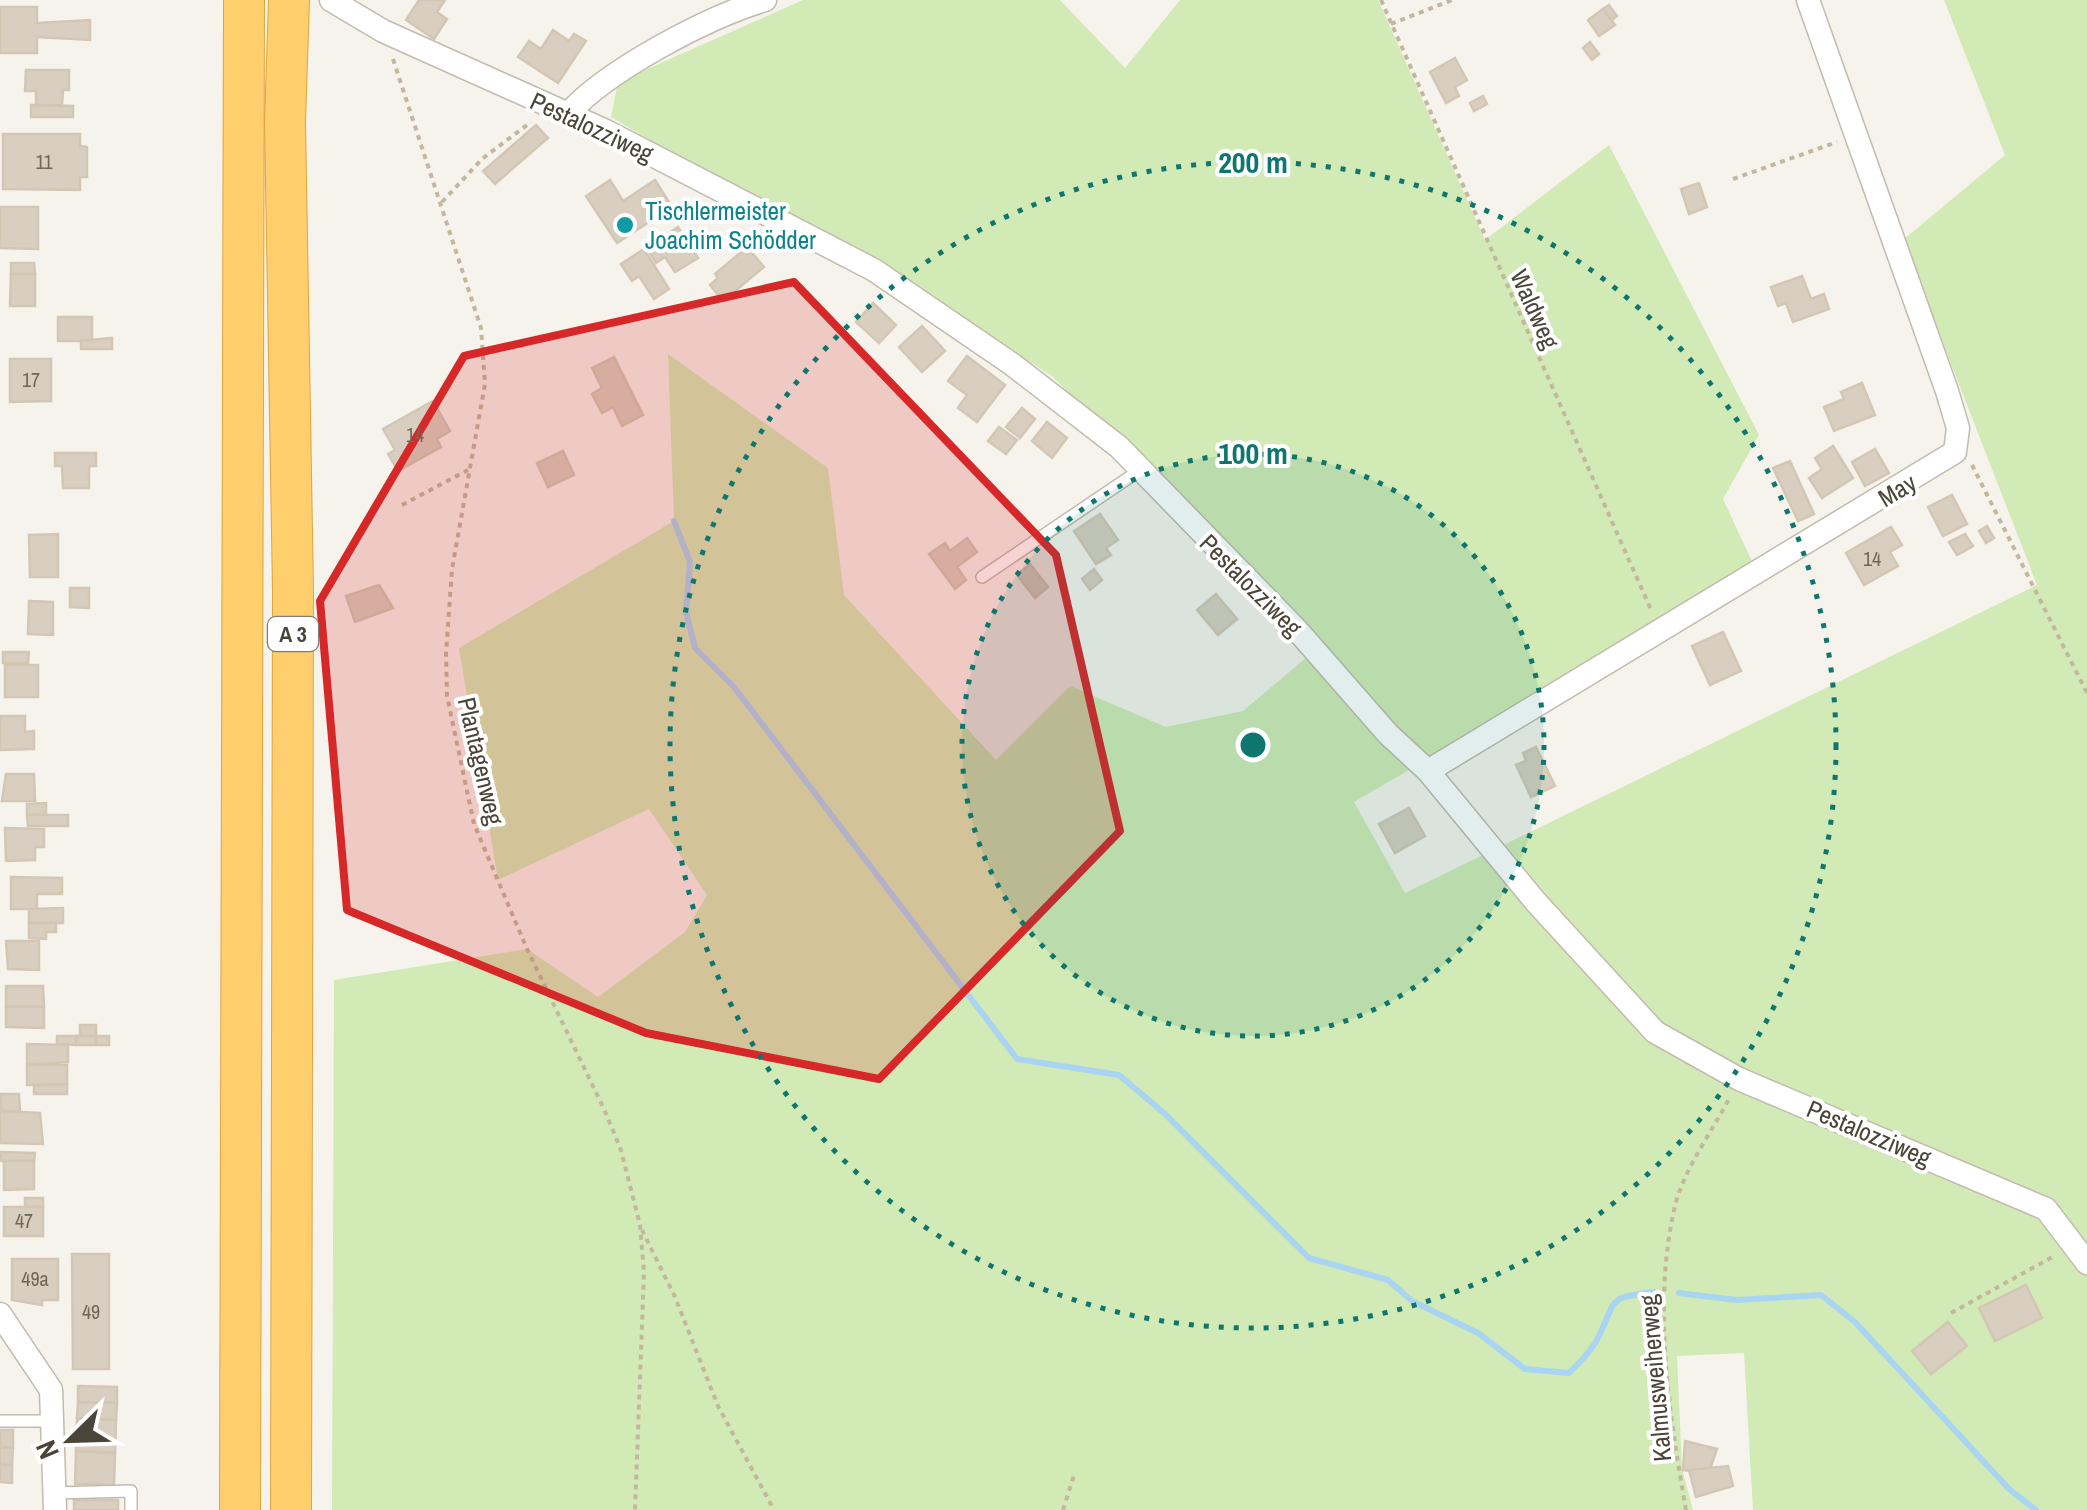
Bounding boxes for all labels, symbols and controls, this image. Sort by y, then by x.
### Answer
street label: Pestalozziweg [525,84,660,171]
text: 200 m [1218,142,1288,182]
house number: 11 [35,148,53,175]
place label: Tischlermeister Joachim Schödder [645,194,816,257]
marker: Tischlermeister Joachim Schödder [614,214,636,236]
street label: Waldweg [1502,264,1568,355]
house number: 17 [22,366,40,393]
house number: 14 [406,421,424,448]
text: 100 m [1218,433,1288,473]
street label: May [1872,465,1923,515]
street label: Pestalozziweg [1192,526,1310,644]
house number: 14 [1863,545,1881,572]
road number: A 3 [268,617,318,651]
street label: Plantagenweg [450,694,512,829]
centre of rings [1235,727,1271,763]
street label: Pestalozziweg [1802,1092,1937,1175]
house number: 47 [15,1207,33,1234]
house number: 49a [21,1265,49,1292]
street label: Kalmusweiherweg [1631,1293,1679,1463]
house number: 49 [82,1298,100,1325]
north arrow [20,1390,120,1490]
text: N [26,1435,68,1465]

